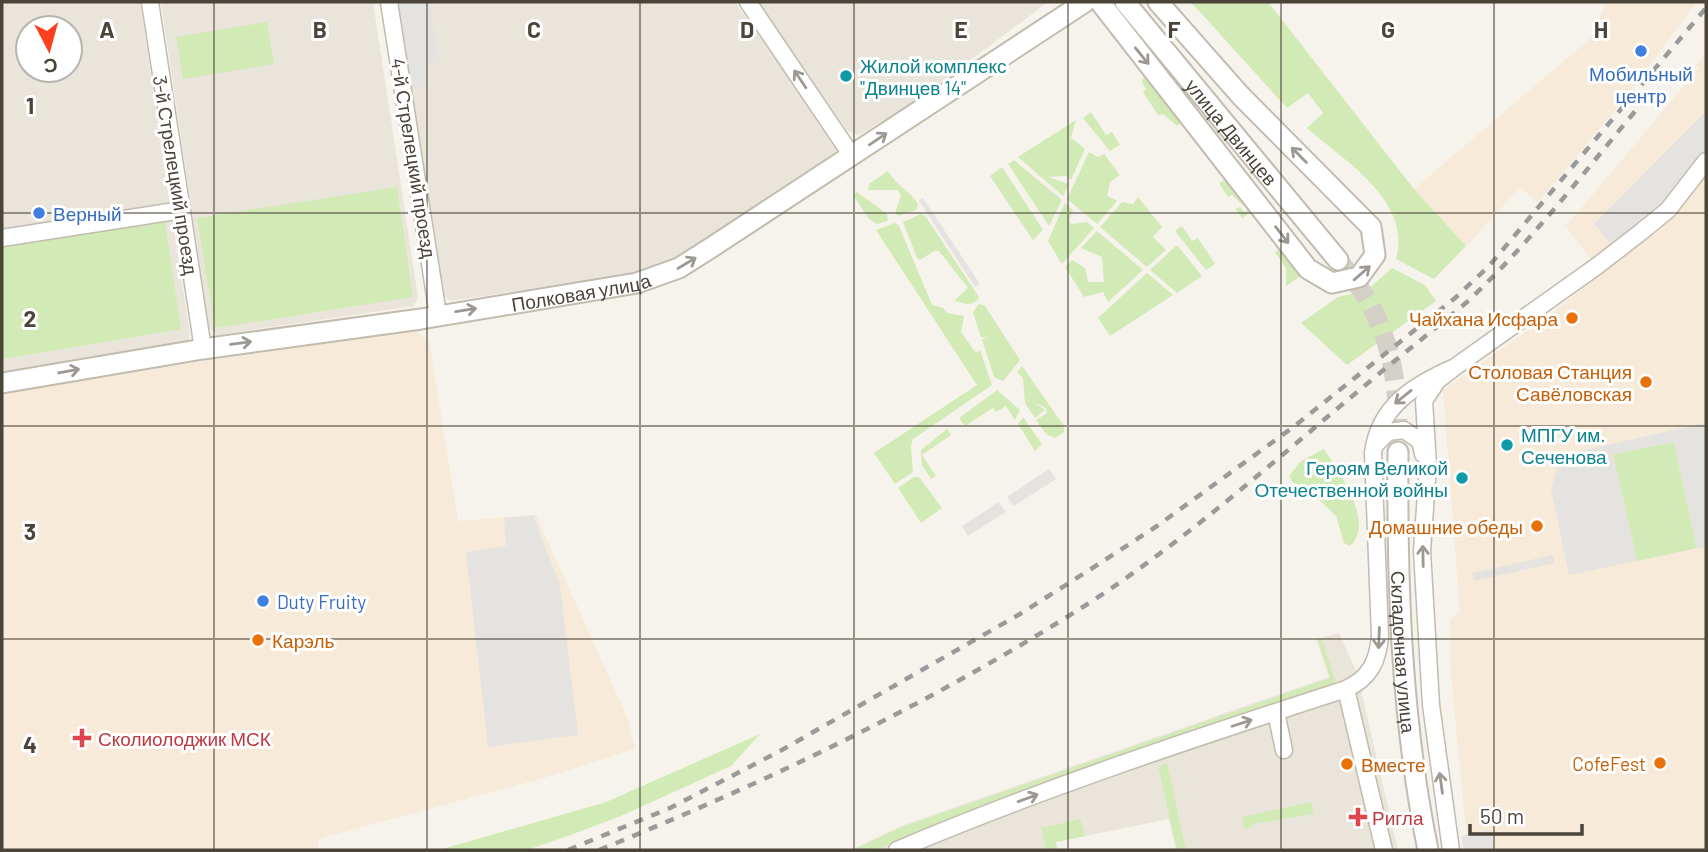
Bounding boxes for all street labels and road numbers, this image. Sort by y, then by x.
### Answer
street label: 4-й Стрелецкий проезд [387,56,441,260]
street label: 3-й Стрелецкий проезд [149,74,203,276]
street label: улица Двинцев [1181,74,1283,190]
street label: Полковая улица [510,267,654,315]
street label: Складочная улица [1387,570,1421,735]

